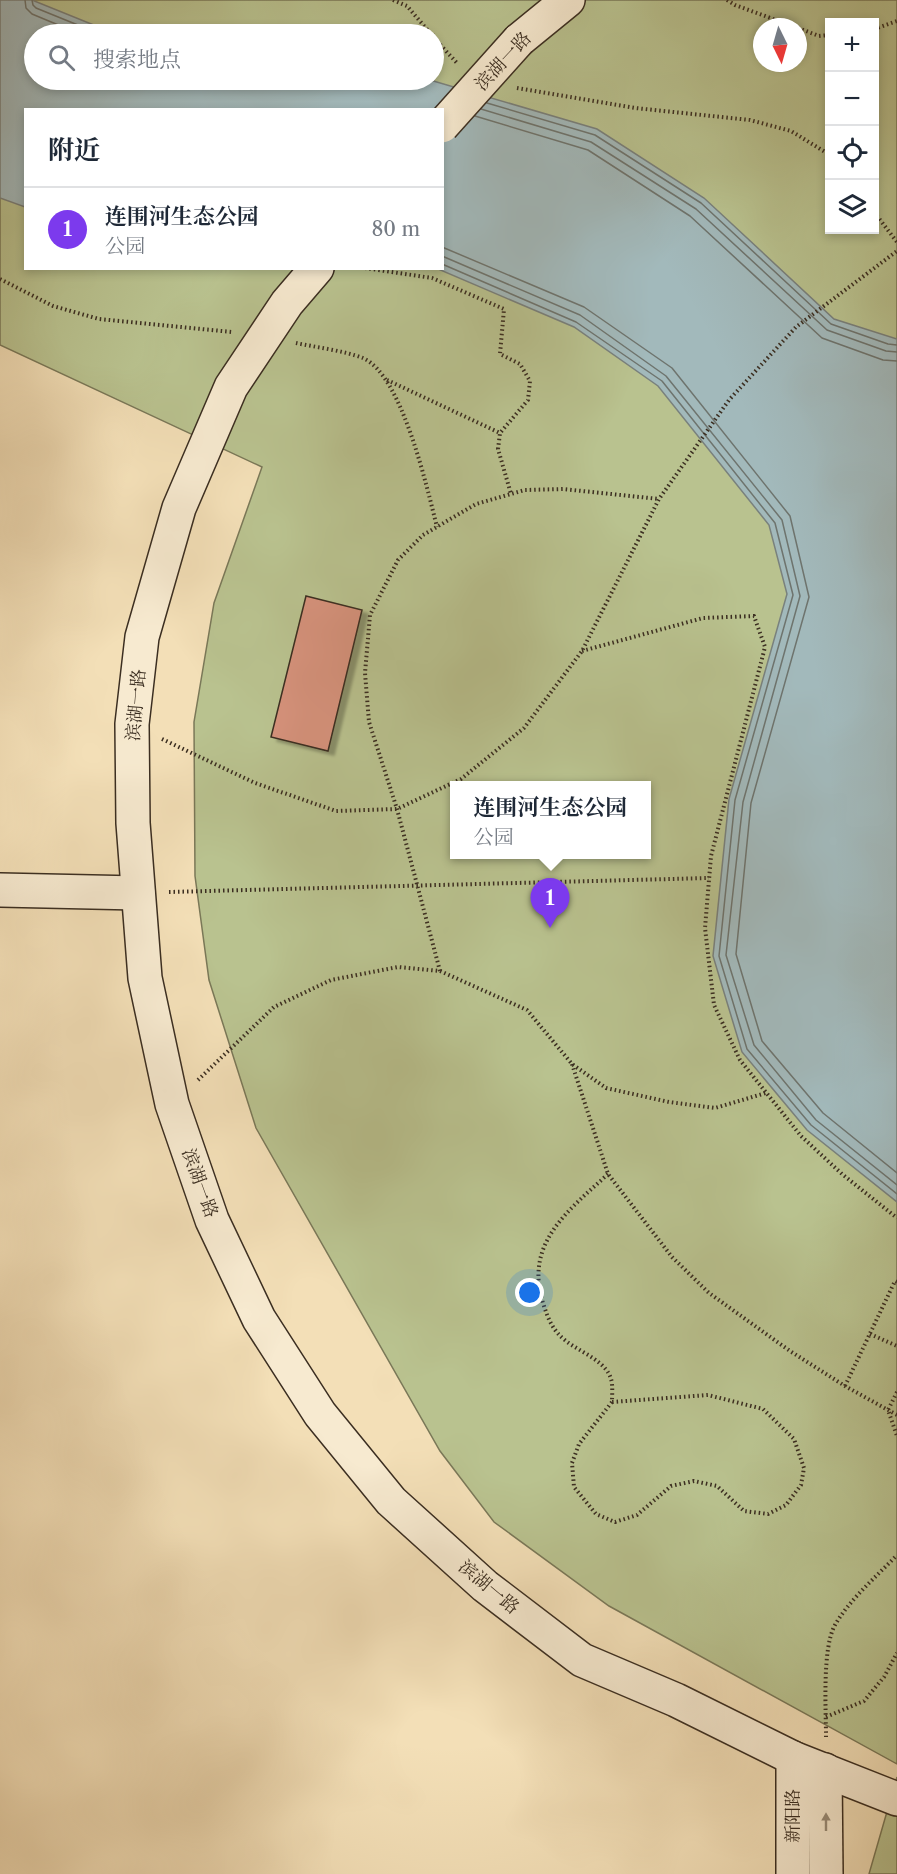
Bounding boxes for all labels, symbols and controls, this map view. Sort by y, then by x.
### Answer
north arrow [753,18,807,72]
map controls [825,18,879,234]
button: + [825,18,879,72]
search box [24,24,444,90]
street label: 滨湖一路 [470,27,536,95]
icon: search [45,41,78,74]
text: 搜索地点 [93,46,181,73]
button: − [825,72,879,126]
button: locate [825,126,879,180]
text: 附近 [48,134,100,166]
button: layers [825,180,879,234]
text: 连围河生态公园 [105,203,259,230]
text: 1 [63,217,72,241]
text: 80 m [372,217,420,241]
text: 公园 [105,234,145,258]
street label: 滨湖一路 [122,668,150,742]
popup [450,781,651,859]
text: 连围河生态公园 [473,794,628,821]
text: 公园 [473,825,513,849]
pin: 1 [530,878,570,928]
street label: 滨湖一路 [177,1145,223,1221]
your location [515,1278,544,1307]
street label: 滨湖一路 [454,1555,524,1619]
street label: 新阳路 [782,1789,804,1843]
one-way arrow [821,1812,831,1831]

